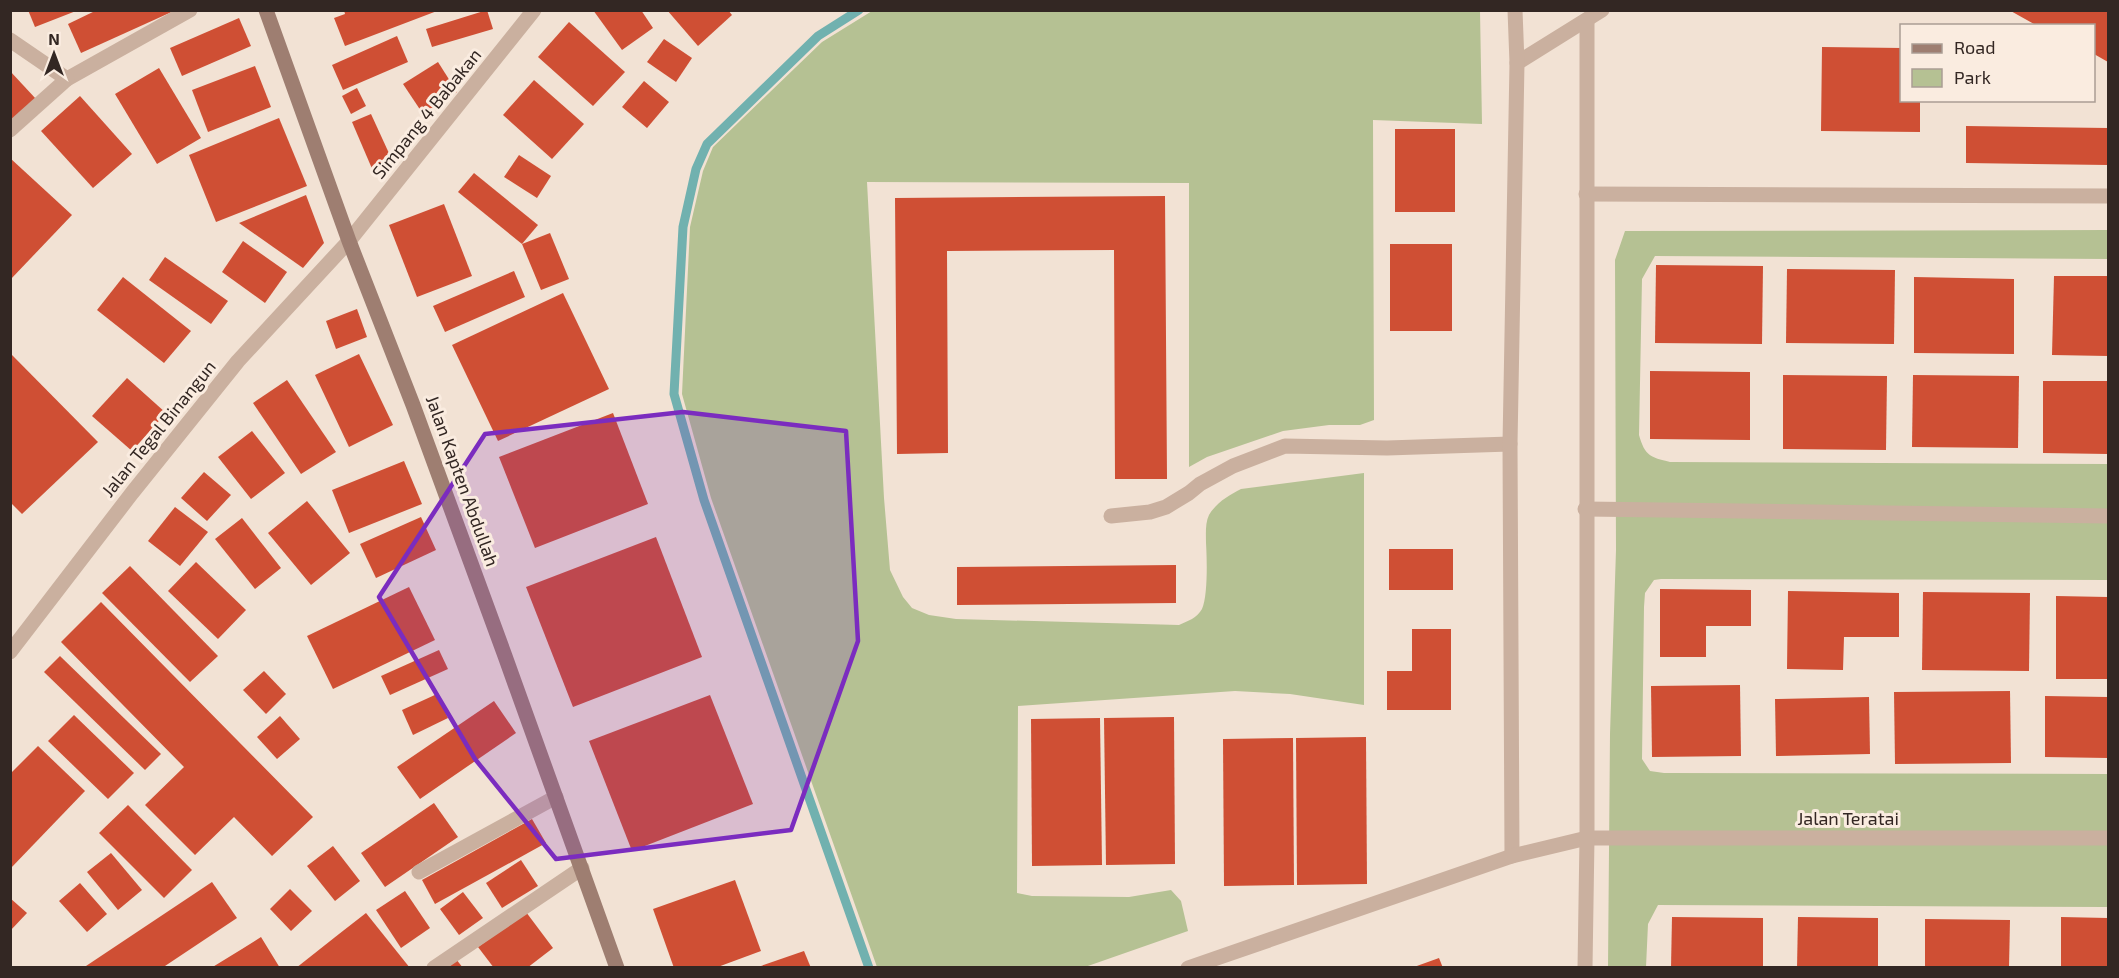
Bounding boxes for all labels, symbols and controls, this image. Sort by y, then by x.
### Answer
north arrow [24,24,84,84]
legend [1900,24,2095,102]
text: N [48,29,60,48]
text: Road [1954,36,1995,58]
street label: Simpang 4 Babakan [367,44,485,183]
text: Park [1954,66,1991,88]
street label: Jalan Tegal Binangun [96,356,220,501]
street label: Jalan Kapten Abdullah [422,392,504,569]
street label: Jalan Teratai [1797,807,1899,829]

